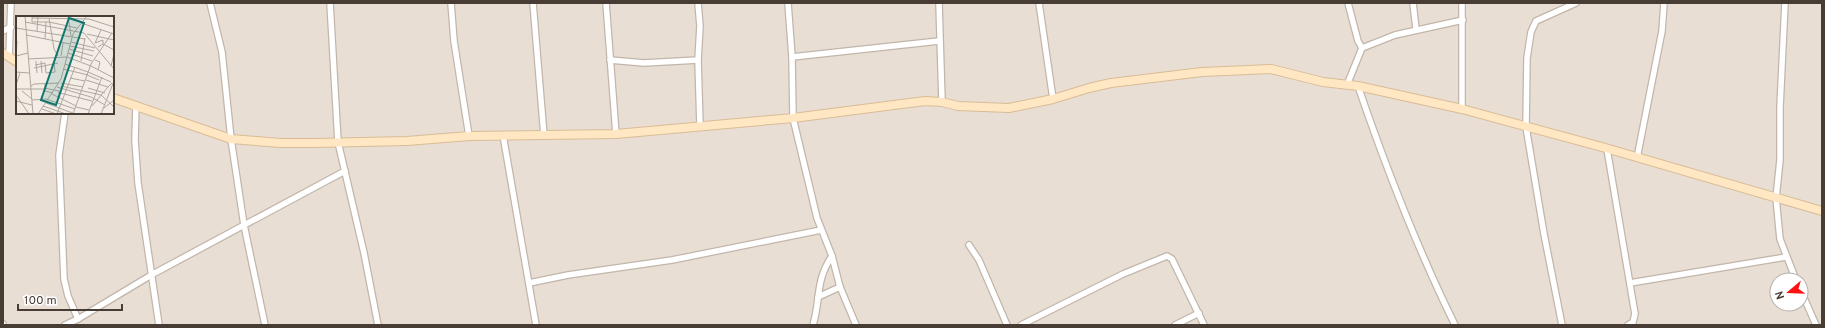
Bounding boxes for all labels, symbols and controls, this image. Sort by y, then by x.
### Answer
inset map [16,16,114,114]
north arrow [1769,272,1809,312]
scale bar [18,286,122,312]
text: N [1773,289,1788,301]
text: 100 m [24,293,57,309]

